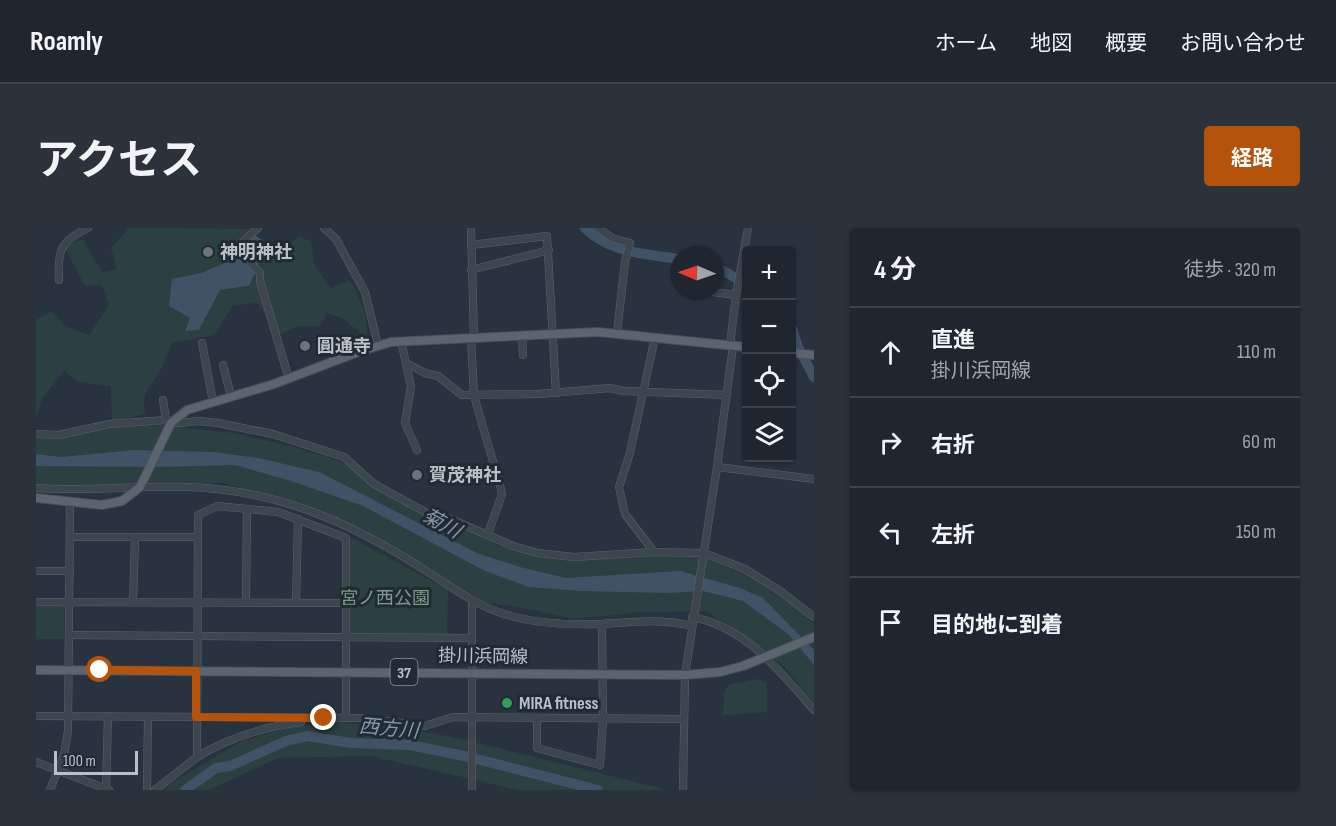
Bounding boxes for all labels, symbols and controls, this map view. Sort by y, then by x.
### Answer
text: Roamly [30,25,103,58]
text: ホーム [935,31,997,56]
text: 地図 [1030,31,1072,56]
text: 概要 [1105,31,1147,56]
text: お問い合わせ [1180,31,1306,56]
button: 経路 [1204,126,1300,186]
text: アクセス [36,136,202,187]
place label: 神明神社 [220,242,292,263]
marker: 神明神社 [201,245,215,259]
north arrow [670,246,724,300]
map controls [742,246,796,462]
button: + [742,246,796,300]
text: 4 分 [874,255,916,286]
text: 徒歩 · 320 m [1184,258,1276,282]
button: − [742,300,796,354]
text: 直進 [931,327,975,354]
place label: 圓通寺 [317,336,371,357]
icon: ahead [874,336,907,369]
marker: 圓通寺 [298,339,312,353]
text: 110 m [1237,340,1276,364]
button: locate [742,354,796,408]
text: 掛川浜岡線 [931,359,1031,383]
button: layers [742,408,796,462]
icon: right [874,426,907,459]
text: 60 m [1242,430,1276,454]
text: 右折 [931,432,975,459]
place label: 賀茂神社 [429,465,501,486]
marker: 賀茂神社 [410,468,424,482]
water label: 菊川 [418,504,467,545]
icon: left [874,516,907,549]
text: 150 m [1236,520,1276,544]
text: 左折 [931,522,975,549]
park label: 宮ノ西公園 [340,588,430,609]
icon: arrive [874,606,907,639]
text: 目的地に到着 [931,612,1063,639]
street label: 掛川浜岡線 [438,645,528,668]
route start [86,656,112,682]
road number: 37 [390,659,418,685]
place label: MIRA fitness [519,693,598,714]
marker: MIRA fitness [500,696,514,710]
route end [310,704,336,730]
water label: 西方川 [358,714,422,744]
scale bar [54,748,138,776]
text: 100 m [63,752,96,771]

